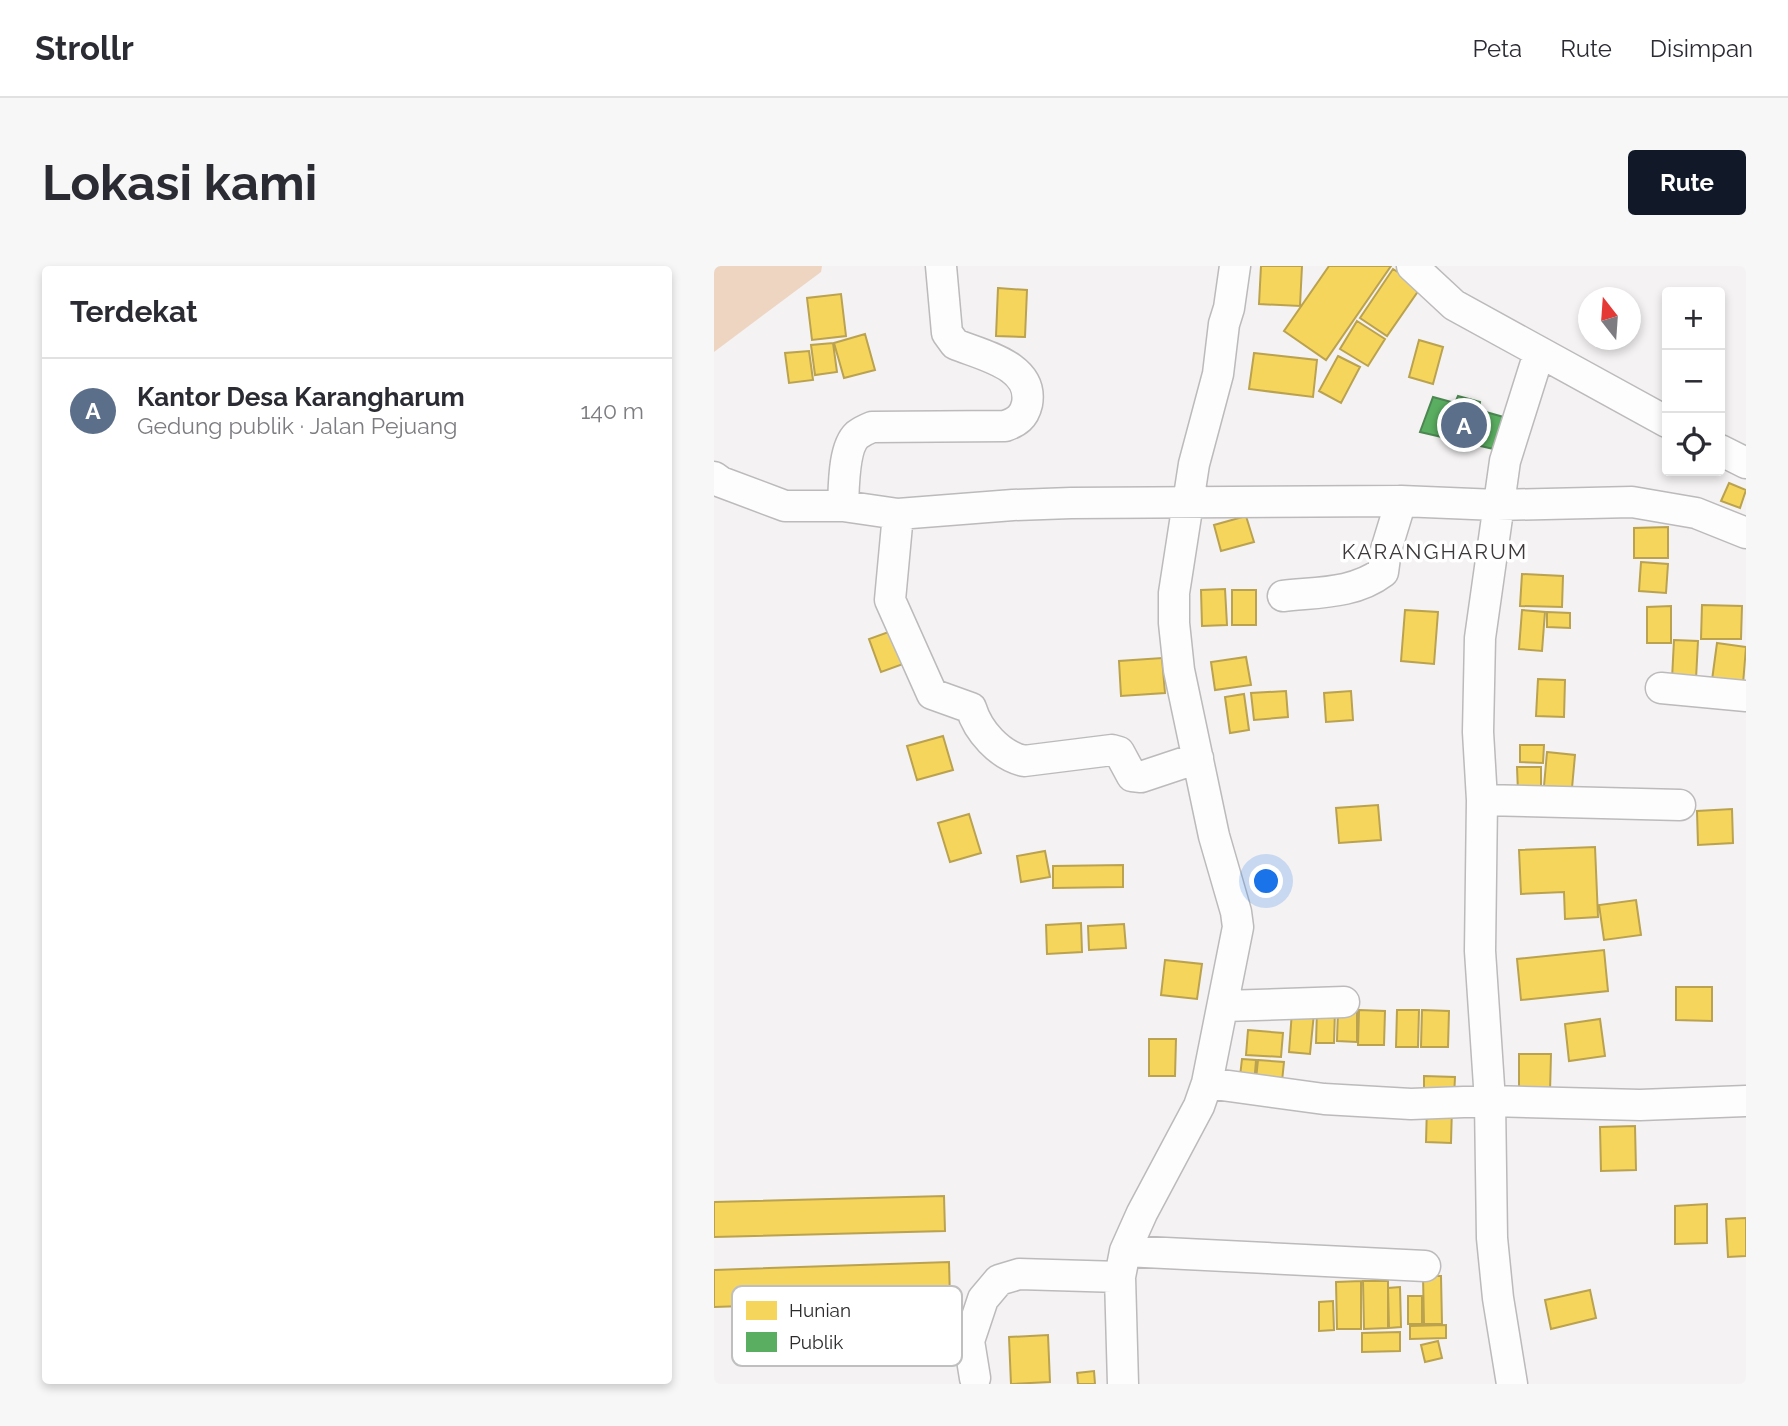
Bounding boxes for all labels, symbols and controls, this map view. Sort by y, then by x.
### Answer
text: Strollr [35,29,134,68]
text: Peta [1472,34,1522,63]
text: Rute [1560,34,1612,63]
text: Disimpan [1650,34,1753,63]
button: Rute [1628,150,1746,215]
text: Lokasi kami [42,154,317,211]
north arrow [1578,287,1641,350]
map controls [1662,287,1725,476]
button: + [1662,287,1725,350]
text: Terdekat [70,294,198,329]
button: − [1662,350,1725,413]
text: Kantor Desa Karangharum [137,382,465,412]
text: A [85,397,101,424]
text: 140 m [581,397,644,424]
pin: A [1441,399,1487,451]
text: Gedung publik · Jalan Pejuang [137,412,457,439]
button: locate [1662,413,1725,476]
district label: KARANGHARUM [1342,539,1528,564]
your location [1249,864,1283,898]
legend [732,1286,962,1366]
text: Hunian [789,1299,851,1321]
text: Publik [789,1331,843,1353]

